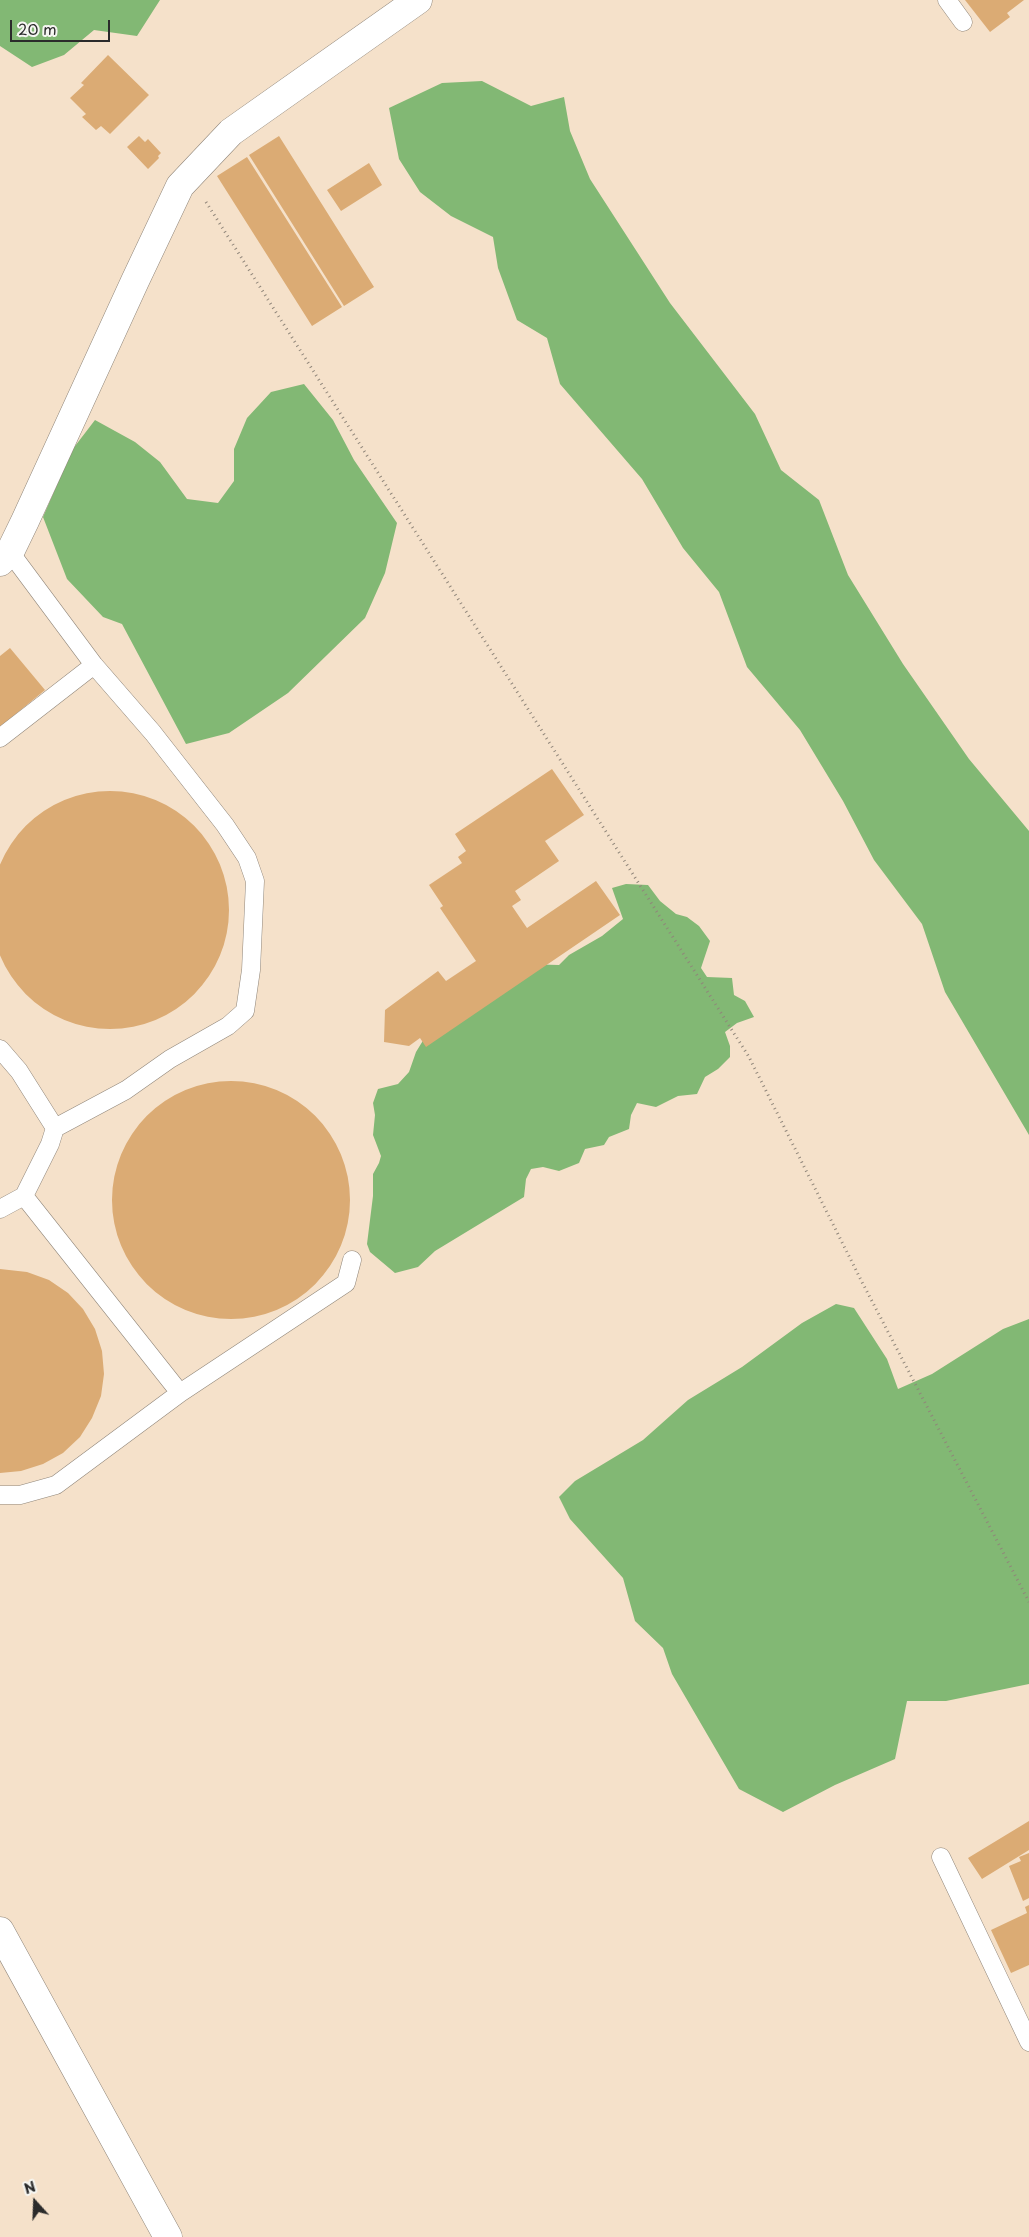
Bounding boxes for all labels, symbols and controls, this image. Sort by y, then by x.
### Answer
scale bar [12,10,112,42]
text: 20 m [18,17,57,40]
text: N [21,2176,39,2199]
north arrow [10,2177,60,2227]

